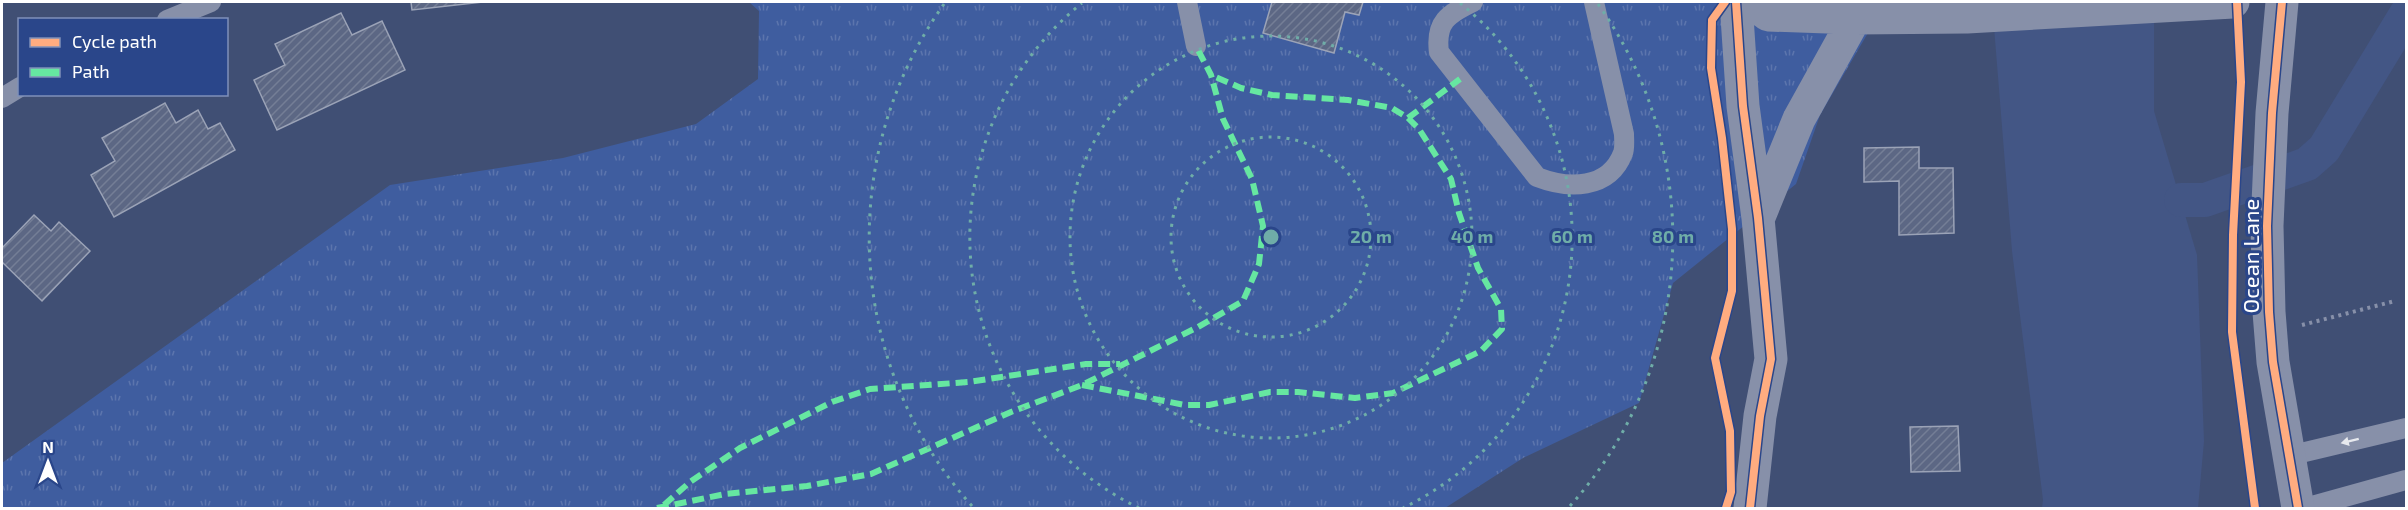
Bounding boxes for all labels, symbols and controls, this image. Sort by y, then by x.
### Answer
legend [18,18,228,96]
text: Cycle path [72,30,157,52]
text: Path [72,60,110,82]
street label: Ocean Lane [2237,199,2263,313]
text: 20 m [1350,225,1392,247]
text: 40 m [1451,225,1493,247]
text: 60 m [1551,225,1593,247]
text: 80 m [1652,225,1694,247]
centre of rings [1261,227,1281,247]
north arrow [18,432,78,492]
text: N [42,437,54,456]
one-way arrow [2340,437,2359,447]

